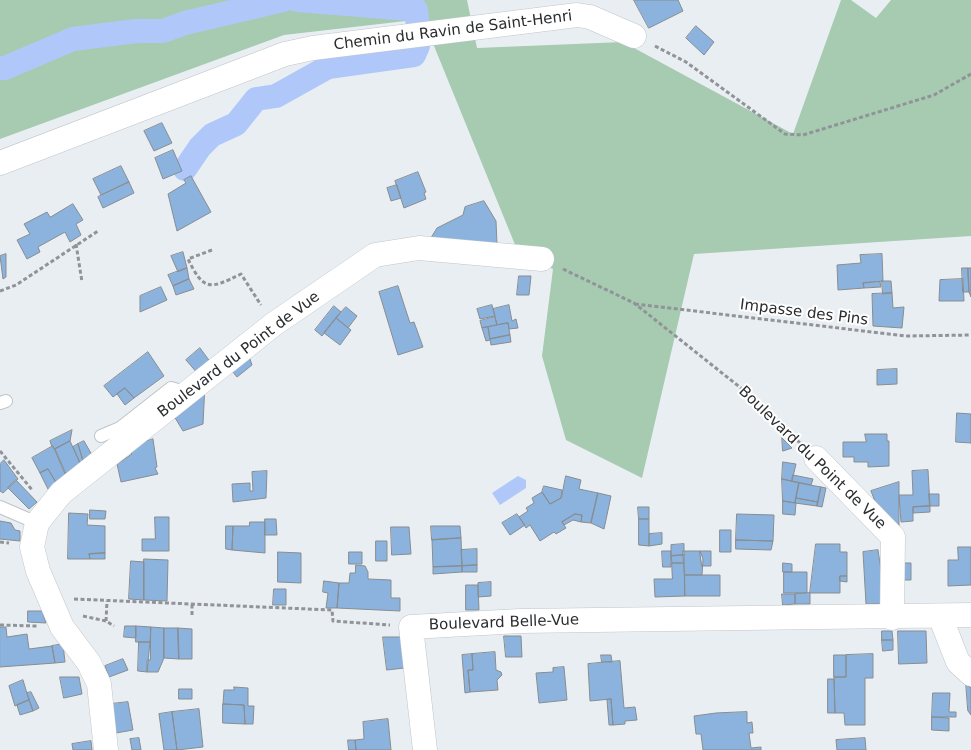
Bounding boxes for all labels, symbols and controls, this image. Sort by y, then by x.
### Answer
street label: Chemin du Ravin de Saint-Henri [333,7,573,55]
street label: Boulevard du Point de Vue [155,288,323,422]
street label: Impasse des Pins [739,296,869,330]
street label: Boulevard du Point de Vue [735,383,889,533]
street label: Boulevard Belle-Vue [429,611,579,635]

